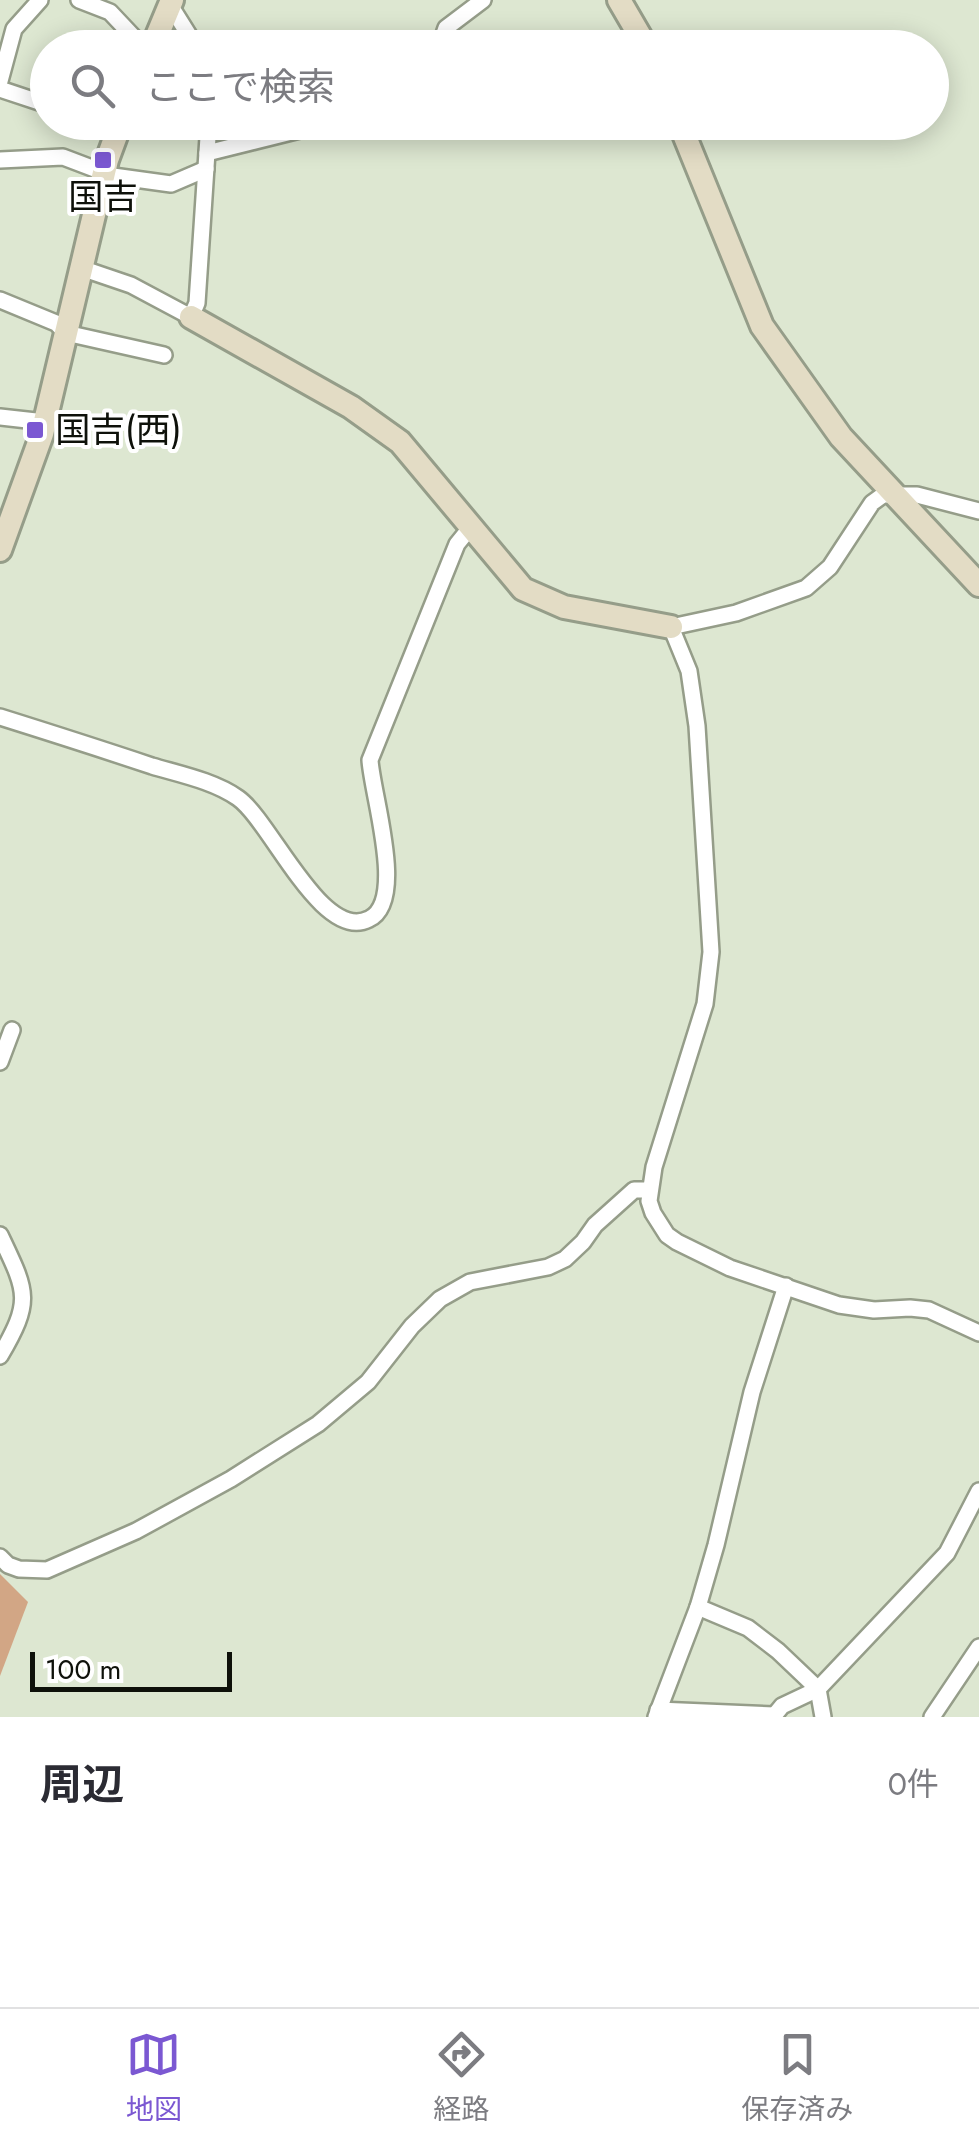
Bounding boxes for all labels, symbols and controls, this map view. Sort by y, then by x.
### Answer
search box [30,30,949,140]
icon: search [65,58,120,113]
text: ここで検索 [145,59,335,114]
marker: 国吉 [92,149,114,171]
place label: 国吉 [68,172,138,222]
place label: 国吉(西) [55,405,182,455]
marker: 国吉(西) [24,419,46,441]
scale bar [30,1647,232,1692]
text: 100 m [45,1649,121,1690]
text: 周辺 [40,1754,124,1815]
text: 0件 [888,1761,939,1807]
tab: 地図 [126,2027,182,2130]
tab: 経路 [433,2027,489,2130]
tab: 保存済み [741,2027,853,2130]

